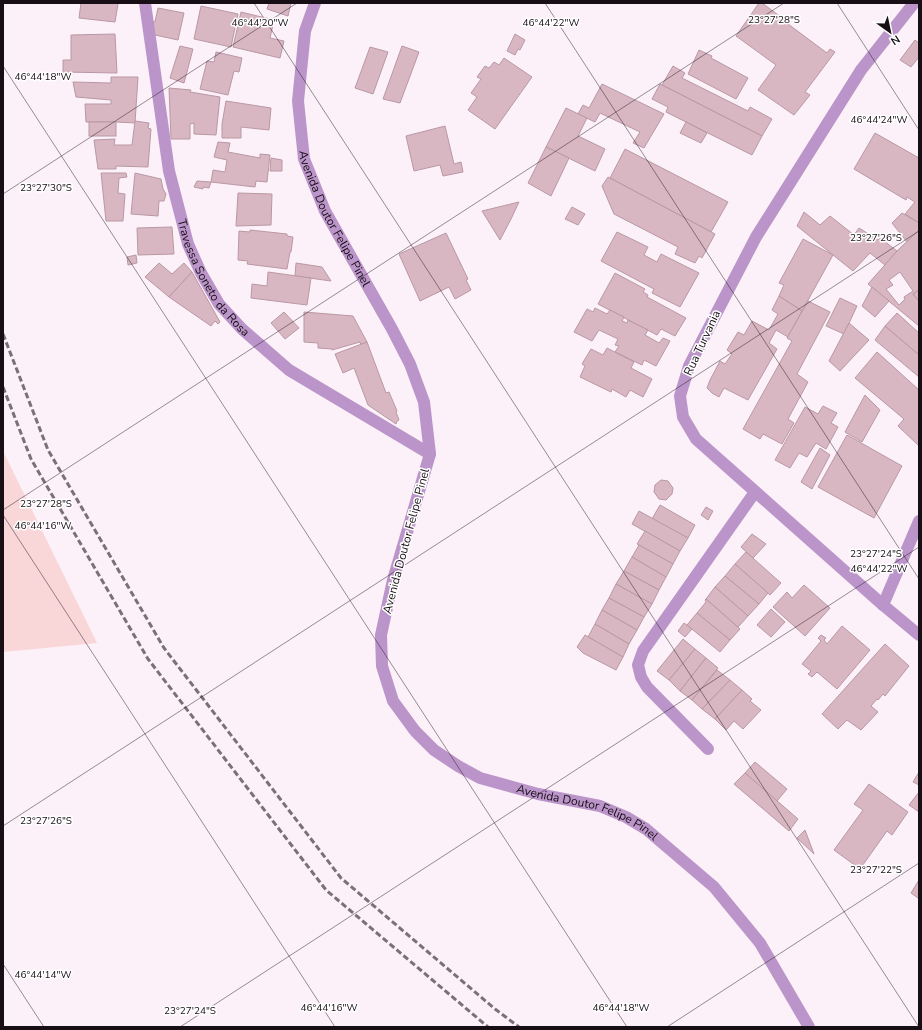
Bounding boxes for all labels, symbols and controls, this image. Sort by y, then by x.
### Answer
north arrow [870,12,910,52]
text: 23°27'28"S [748,13,800,27]
text: 46°44'20"W [232,16,288,30]
text: 46°44'22"W [523,16,579,30]
text: N [888,31,903,48]
text: 46°44'18"W [15,70,71,84]
text: 46°44'24"W [851,113,907,127]
street label: Avenida Doutor Felipe Pinel [295,150,374,290]
text: 23°27'30"S [20,181,72,195]
street label: Travessa Soneto da Rosa [174,217,253,340]
text: 23°27'26"S [850,231,902,245]
street label: Rua Turvania [680,308,724,378]
street label: Avenida Doutor Felipe Pinel [379,466,433,616]
text: 23°27'28"S [20,497,72,511]
text: 46°44'16"W [15,519,71,533]
text: 23°27'24"S [850,547,902,561]
text: 46°44'22"W [851,562,907,576]
street label: Avenida Doutor Felipe Pinel [515,780,662,844]
text: 23°27'26"S [20,814,72,828]
text: 23°27'22"S [850,863,902,877]
text: 46°44'14"W [15,968,71,982]
text: 46°44'16"W [301,1001,357,1015]
text: 46°44'18"W [593,1001,649,1015]
text: 23°27'24"S [164,1004,216,1018]

